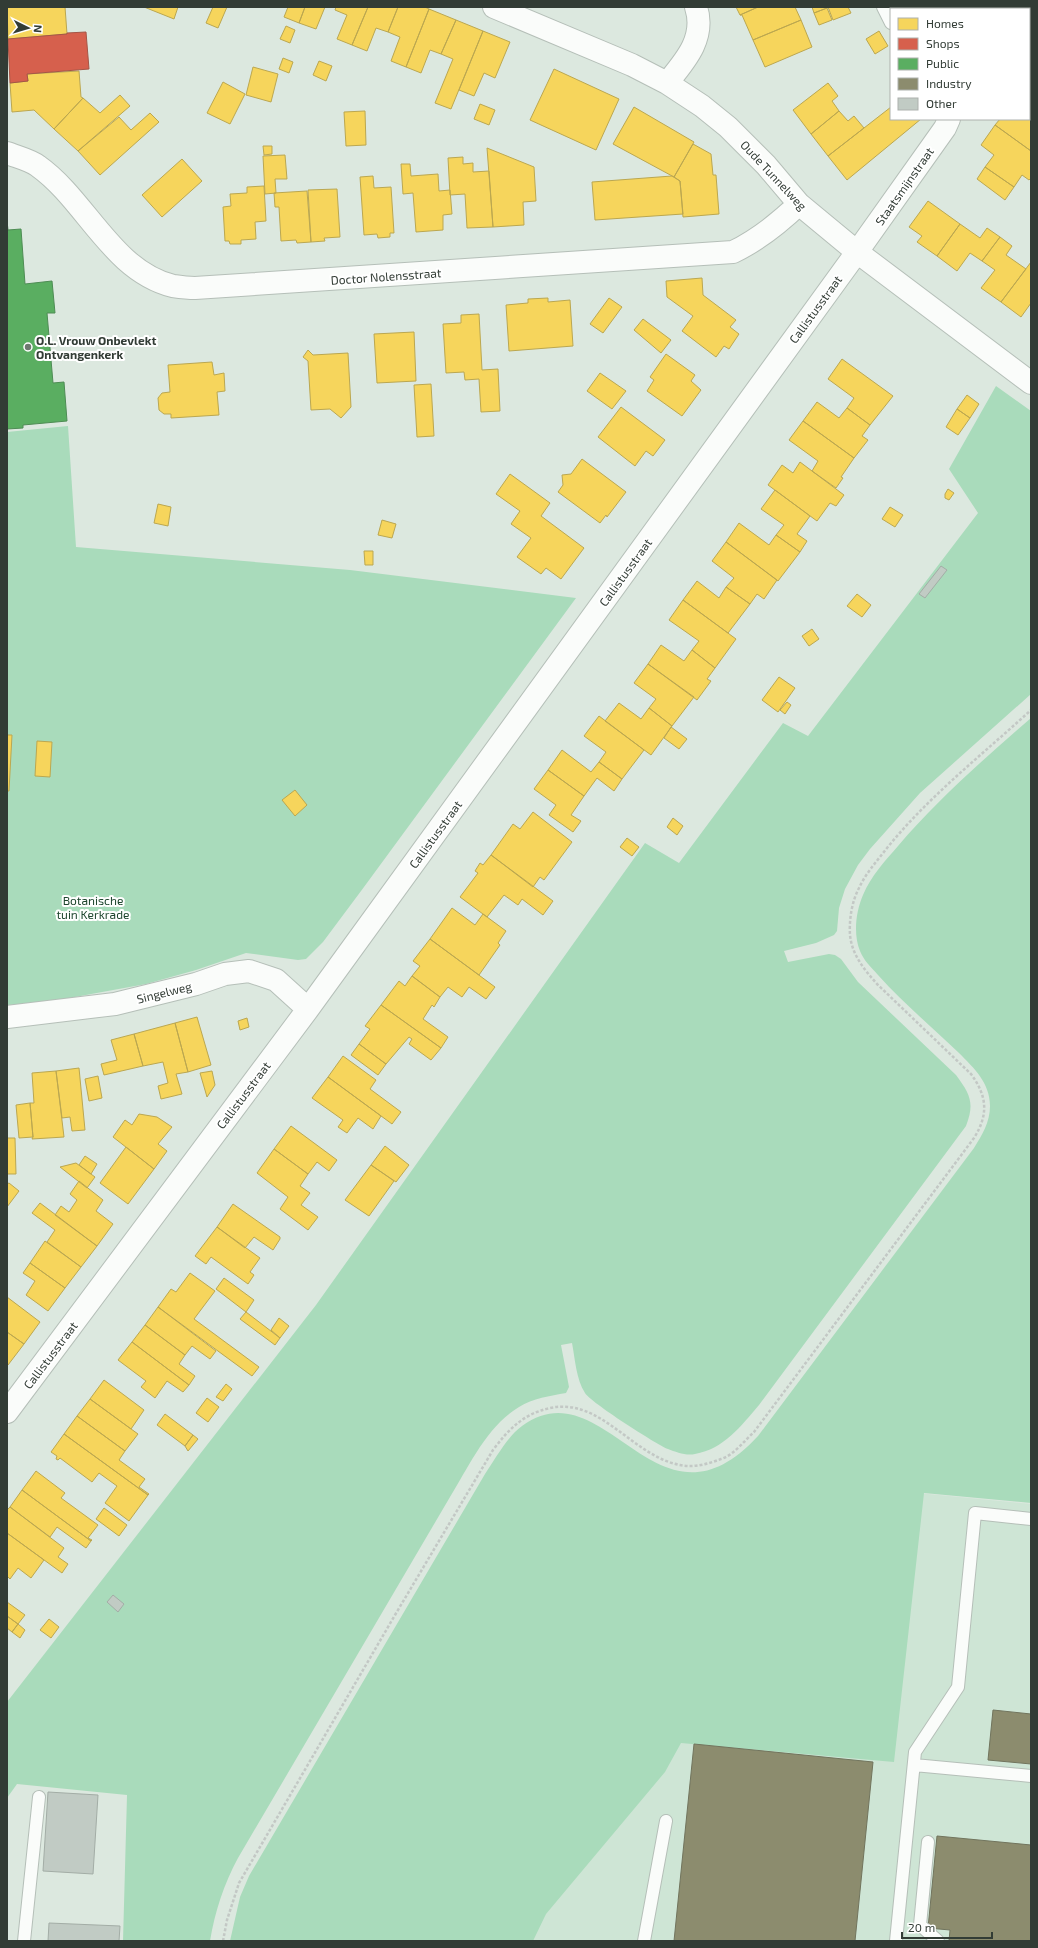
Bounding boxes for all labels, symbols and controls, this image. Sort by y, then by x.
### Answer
north arrow [8,8,48,48]
legend [890,8,1030,120]
text: Homes [926,16,964,30]
text: N [32,24,45,33]
text: Shops [926,36,960,50]
text: Public [926,56,959,70]
text: Industry [926,76,972,90]
text: Other [926,96,957,110]
street label: Oude Tunnelweg [738,137,810,213]
street label: Staatsmijnstraat [872,144,937,228]
street label: Doctor Nolensstraat [330,265,442,287]
street label: Callistusstraat [786,272,845,346]
place label: O.L. Vrouw Onbevlekt Ontvangenkerk [36,333,157,361]
marker: O.L. Vrouw Onbevlekt Ontvangenkerk [23,342,33,352]
street label: Callistusstraat [596,535,655,609]
street label: Callistusstraat [406,797,465,871]
park label: Botanische tuin Kerkrade [56,893,130,921]
street label: Singelweg [135,978,193,1006]
street label: Callistusstraat [213,1058,273,1131]
street label: Callistusstraat [20,1318,80,1391]
scale bar [902,1914,992,1940]
text: 20 m [908,1920,935,1934]

